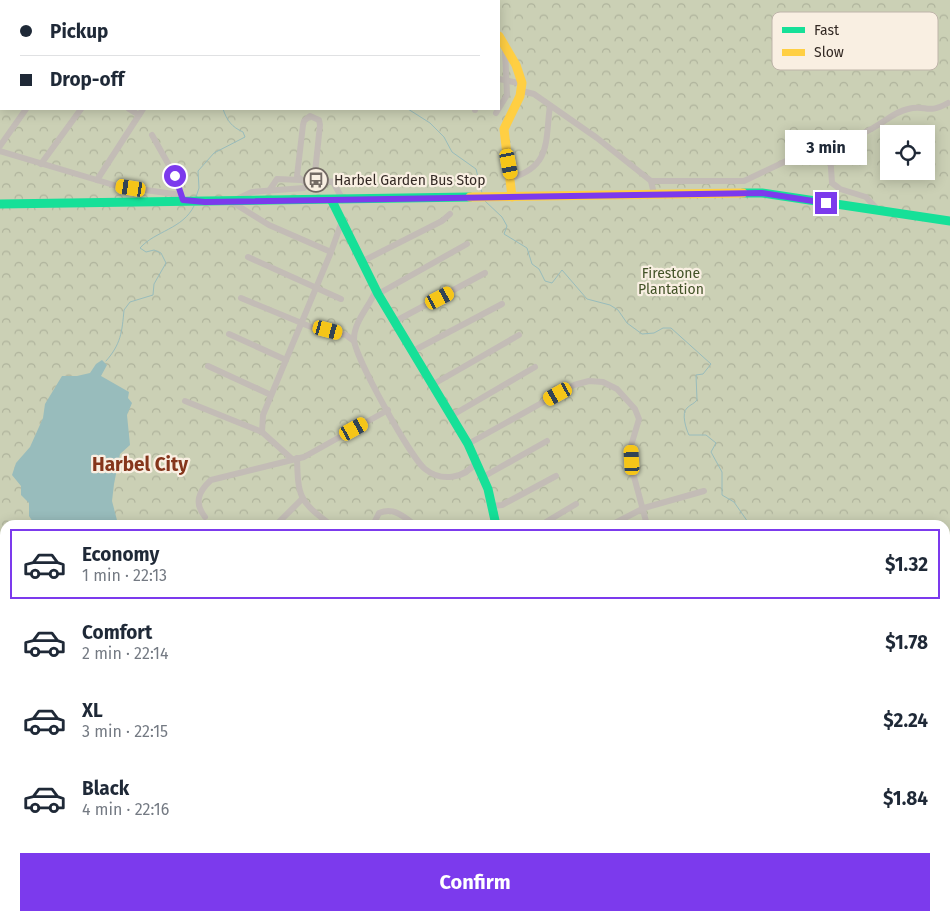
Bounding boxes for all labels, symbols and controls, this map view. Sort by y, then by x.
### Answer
legend [772,12,938,70]
text: Pickup [50,20,108,43]
text: Fast [814,22,840,39]
text: Slow [814,44,844,61]
text: Drop-off [50,68,124,91]
map controls [880,125,935,180]
button: locate [880,125,935,180]
callout: 3 min [785,130,867,166]
text: 3 min [806,138,846,157]
car [498,148,519,180]
route start [164,165,186,187]
bus stop icon: Harbel Garden Bus Stop [303,167,329,193]
place label: Harbel Garden Bus Stop [334,172,486,189]
car [115,178,146,198]
route end [815,192,837,214]
park label: Firestone Plantation [638,265,704,298]
car [423,284,456,312]
car [311,319,344,341]
car [541,380,574,408]
car [337,415,370,443]
car [623,445,640,475]
district label: Harbel City [92,453,188,476]
icon: car [22,542,67,587]
text: Economy [82,543,159,566]
text: $1.32 [885,553,928,576]
text: 1 min · 22:13 [82,566,167,585]
icon: car [22,620,67,665]
text: Comfort [82,621,152,644]
text: $1.78 [885,631,928,654]
text: 2 min · 22:14 [82,644,169,663]
icon: car [22,698,67,743]
text: XL [82,699,103,722]
text: $2.24 [883,709,928,732]
text: 3 min · 22:15 [82,722,168,741]
icon: car [22,776,67,821]
text: Black [82,777,129,800]
text: $1.84 [883,787,928,810]
text: 4 min · 22:16 [82,800,169,819]
button: Confirm [20,853,930,911]

